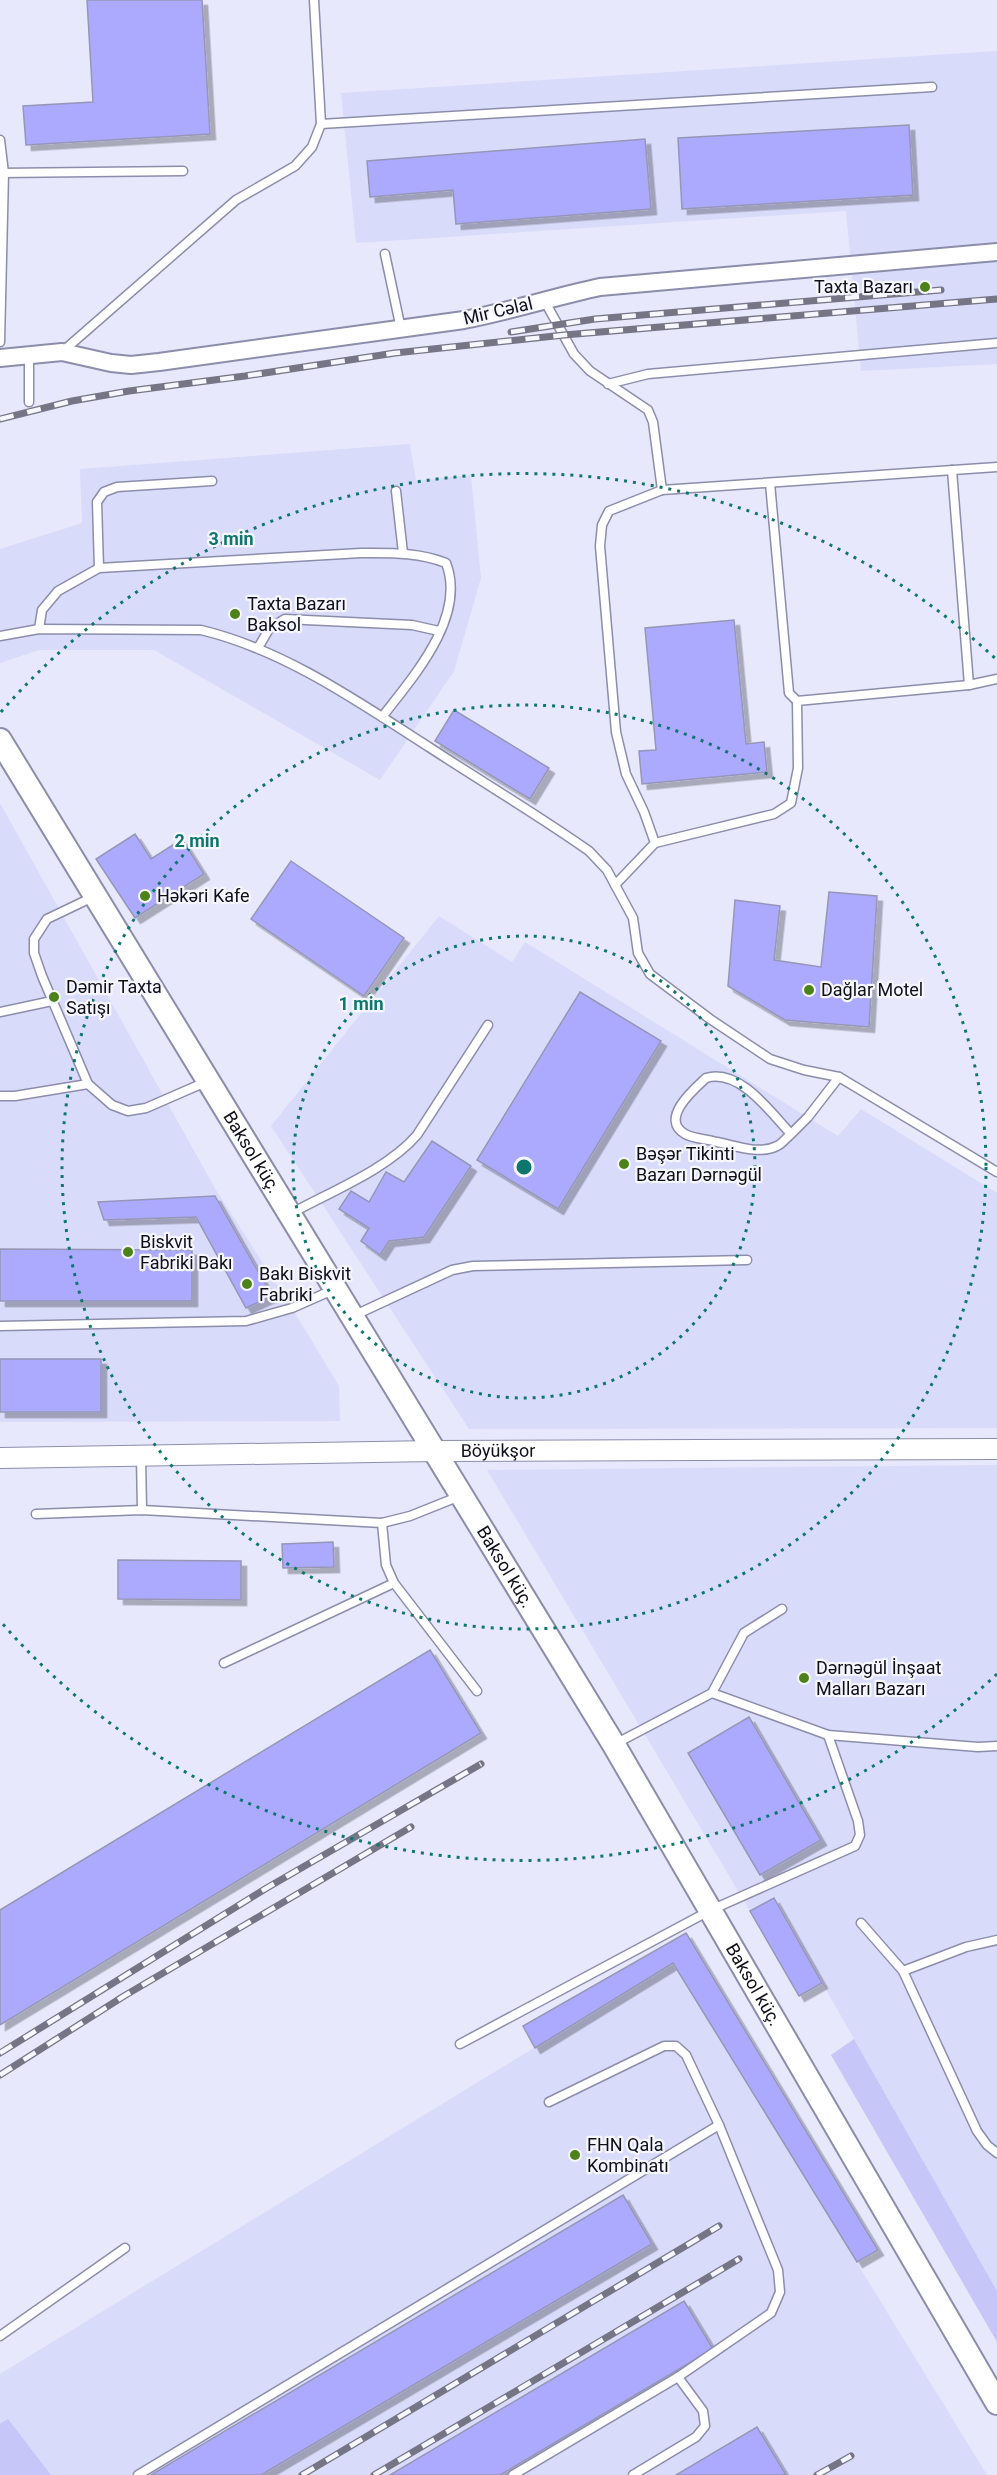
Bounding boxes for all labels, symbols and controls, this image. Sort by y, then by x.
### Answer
place label: Taxta Bazarı [814,276,913,297]
marker: Taxta Bazarı [918,280,932,294]
street label: Mir Cəlal [461,292,535,329]
text: 3 min [208,528,254,549]
place label: Taxta Bazarı Baksol [247,593,346,635]
marker: Taxta Bazarı Baksol [228,607,242,621]
text: 2 min [174,830,220,851]
place label: Həkəri Kafe [157,885,250,906]
marker: Həkəri Kafe [138,889,152,903]
place label: Dəmir Taxta Satışı [66,976,162,1018]
place label: Dağlar Motel [821,979,923,1000]
marker: Dağlar Motel [802,983,816,997]
marker: Dəmir Taxta Satışı [47,990,61,1004]
text: 1 min [338,993,384,1014]
street label: Baksol küç. [219,1107,285,1197]
place label: Bəşər Tikinti Bazarı Dərnəgül [636,1143,762,1185]
centre of rings [514,1157,534,1177]
marker: Bəşər Tikinti Bazarı Dərnəgül [617,1157,631,1171]
place label: Biskvit Fabriki Bakı [140,1231,233,1273]
marker: Biskvit Fabriki Bakı [121,1245,135,1259]
place label: Bakı Biskvit Fabriki [259,1263,351,1305]
marker: Bakı Biskvit Fabriki [240,1277,254,1291]
street label: Böyükşor [461,1440,535,1461]
street label: Baksol küç. [473,1522,539,1611]
place label: Dərnəgül İnşaat Malları Bazarı [816,1657,941,1699]
marker: Dərnəgül İnşaat Malları Bazarı [797,1671,811,1685]
street label: Baksol küç. [722,1939,786,2029]
place label: FHN Qala Kombinatı [587,2134,669,2176]
marker: FHN Qala Kombinatı [568,2148,582,2162]

